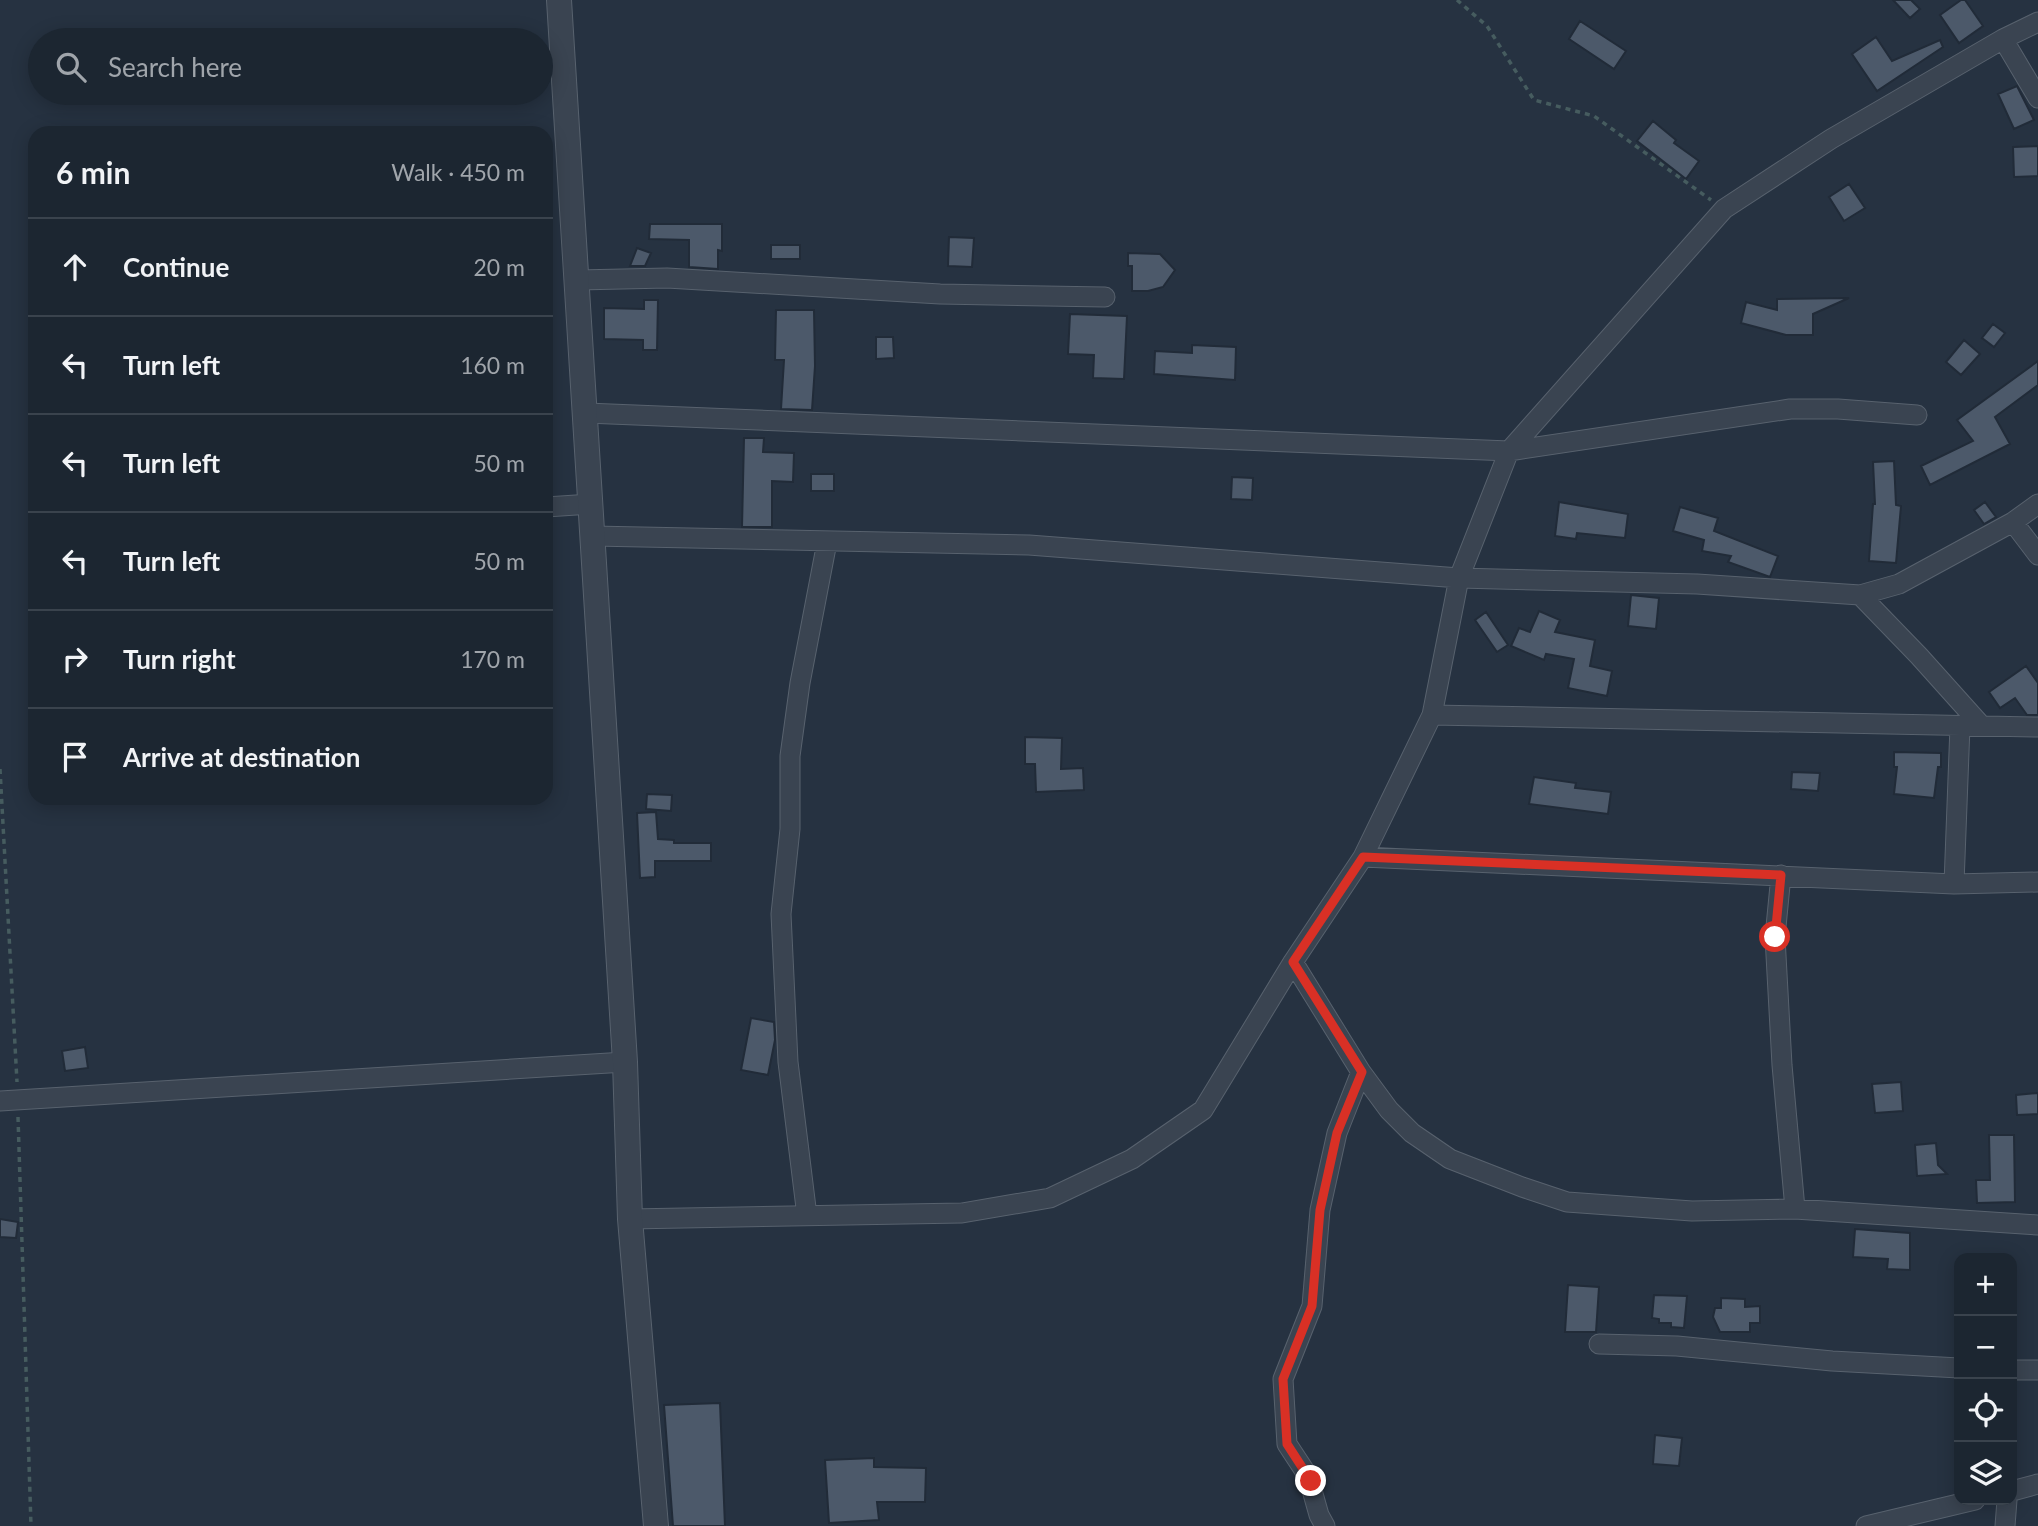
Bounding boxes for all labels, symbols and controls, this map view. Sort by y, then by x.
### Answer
search box [28,28,553,105]
icon: search [52,48,90,86]
text: Search here [108,51,242,83]
text: 6 min [56,154,130,190]
text: Walk · 450 m [391,158,525,186]
icon: ahead [56,248,94,286]
text: Continue [123,251,229,283]
text: 20 m [474,253,525,281]
icon: left [56,346,94,384]
text: Turn left [123,349,220,381]
text: 160 m [460,351,525,379]
icon: left [56,444,94,482]
text: Turn left [123,447,220,479]
text: 50 m [474,449,525,477]
icon: left [56,542,94,580]
text: Turn left [123,545,220,577]
text: 50 m [474,547,525,575]
icon: right [56,640,94,678]
text: Turn right [123,643,236,675]
text: 170 m [460,645,525,673]
icon: arrive [56,738,94,776]
text: Arrive at destination [123,741,360,773]
route start [1759,921,1790,952]
map controls [1954,1253,2017,1505]
button: + [1954,1253,2017,1316]
button: − [1954,1316,2017,1379]
button: locate [1954,1379,2017,1442]
button: layers [1954,1442,2017,1505]
route end [1295,1465,1326,1496]

